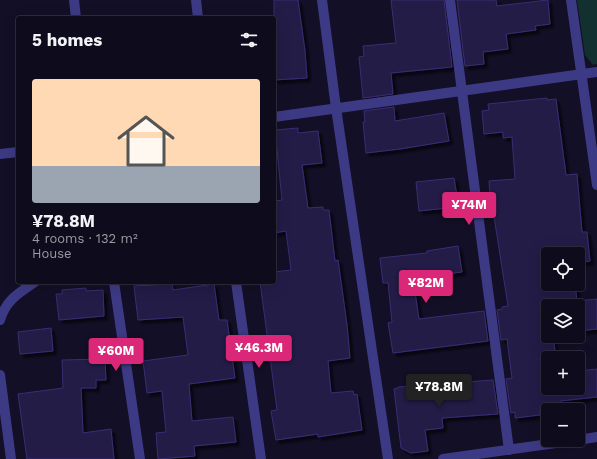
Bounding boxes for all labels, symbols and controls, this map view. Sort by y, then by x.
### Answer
icon: filters [238,29,260,51]
text: 5 homes [32,30,102,50]
icon: home [110,105,182,177]
pin: ¥74M [445,192,493,226]
text: ¥74M [451,197,487,212]
text: ¥78.8M [32,211,95,231]
text: 4 rooms · 132 m² [32,231,138,246]
text: House [32,246,72,261]
map controls [541,247,585,447]
button: locate [541,247,585,291]
pin: ¥82M [402,270,450,304]
text: ¥82M [408,275,444,290]
button: layers [541,299,585,343]
pin: ¥46.3M [226,335,292,369]
pin: ¥60M [92,338,140,372]
text: ¥46.3M [235,340,283,355]
text: ¥60M [98,343,134,358]
button: + [541,351,585,395]
pin: ¥78.8M [406,374,472,408]
text: ¥78.8M [415,379,463,394]
button: − [541,403,585,447]

